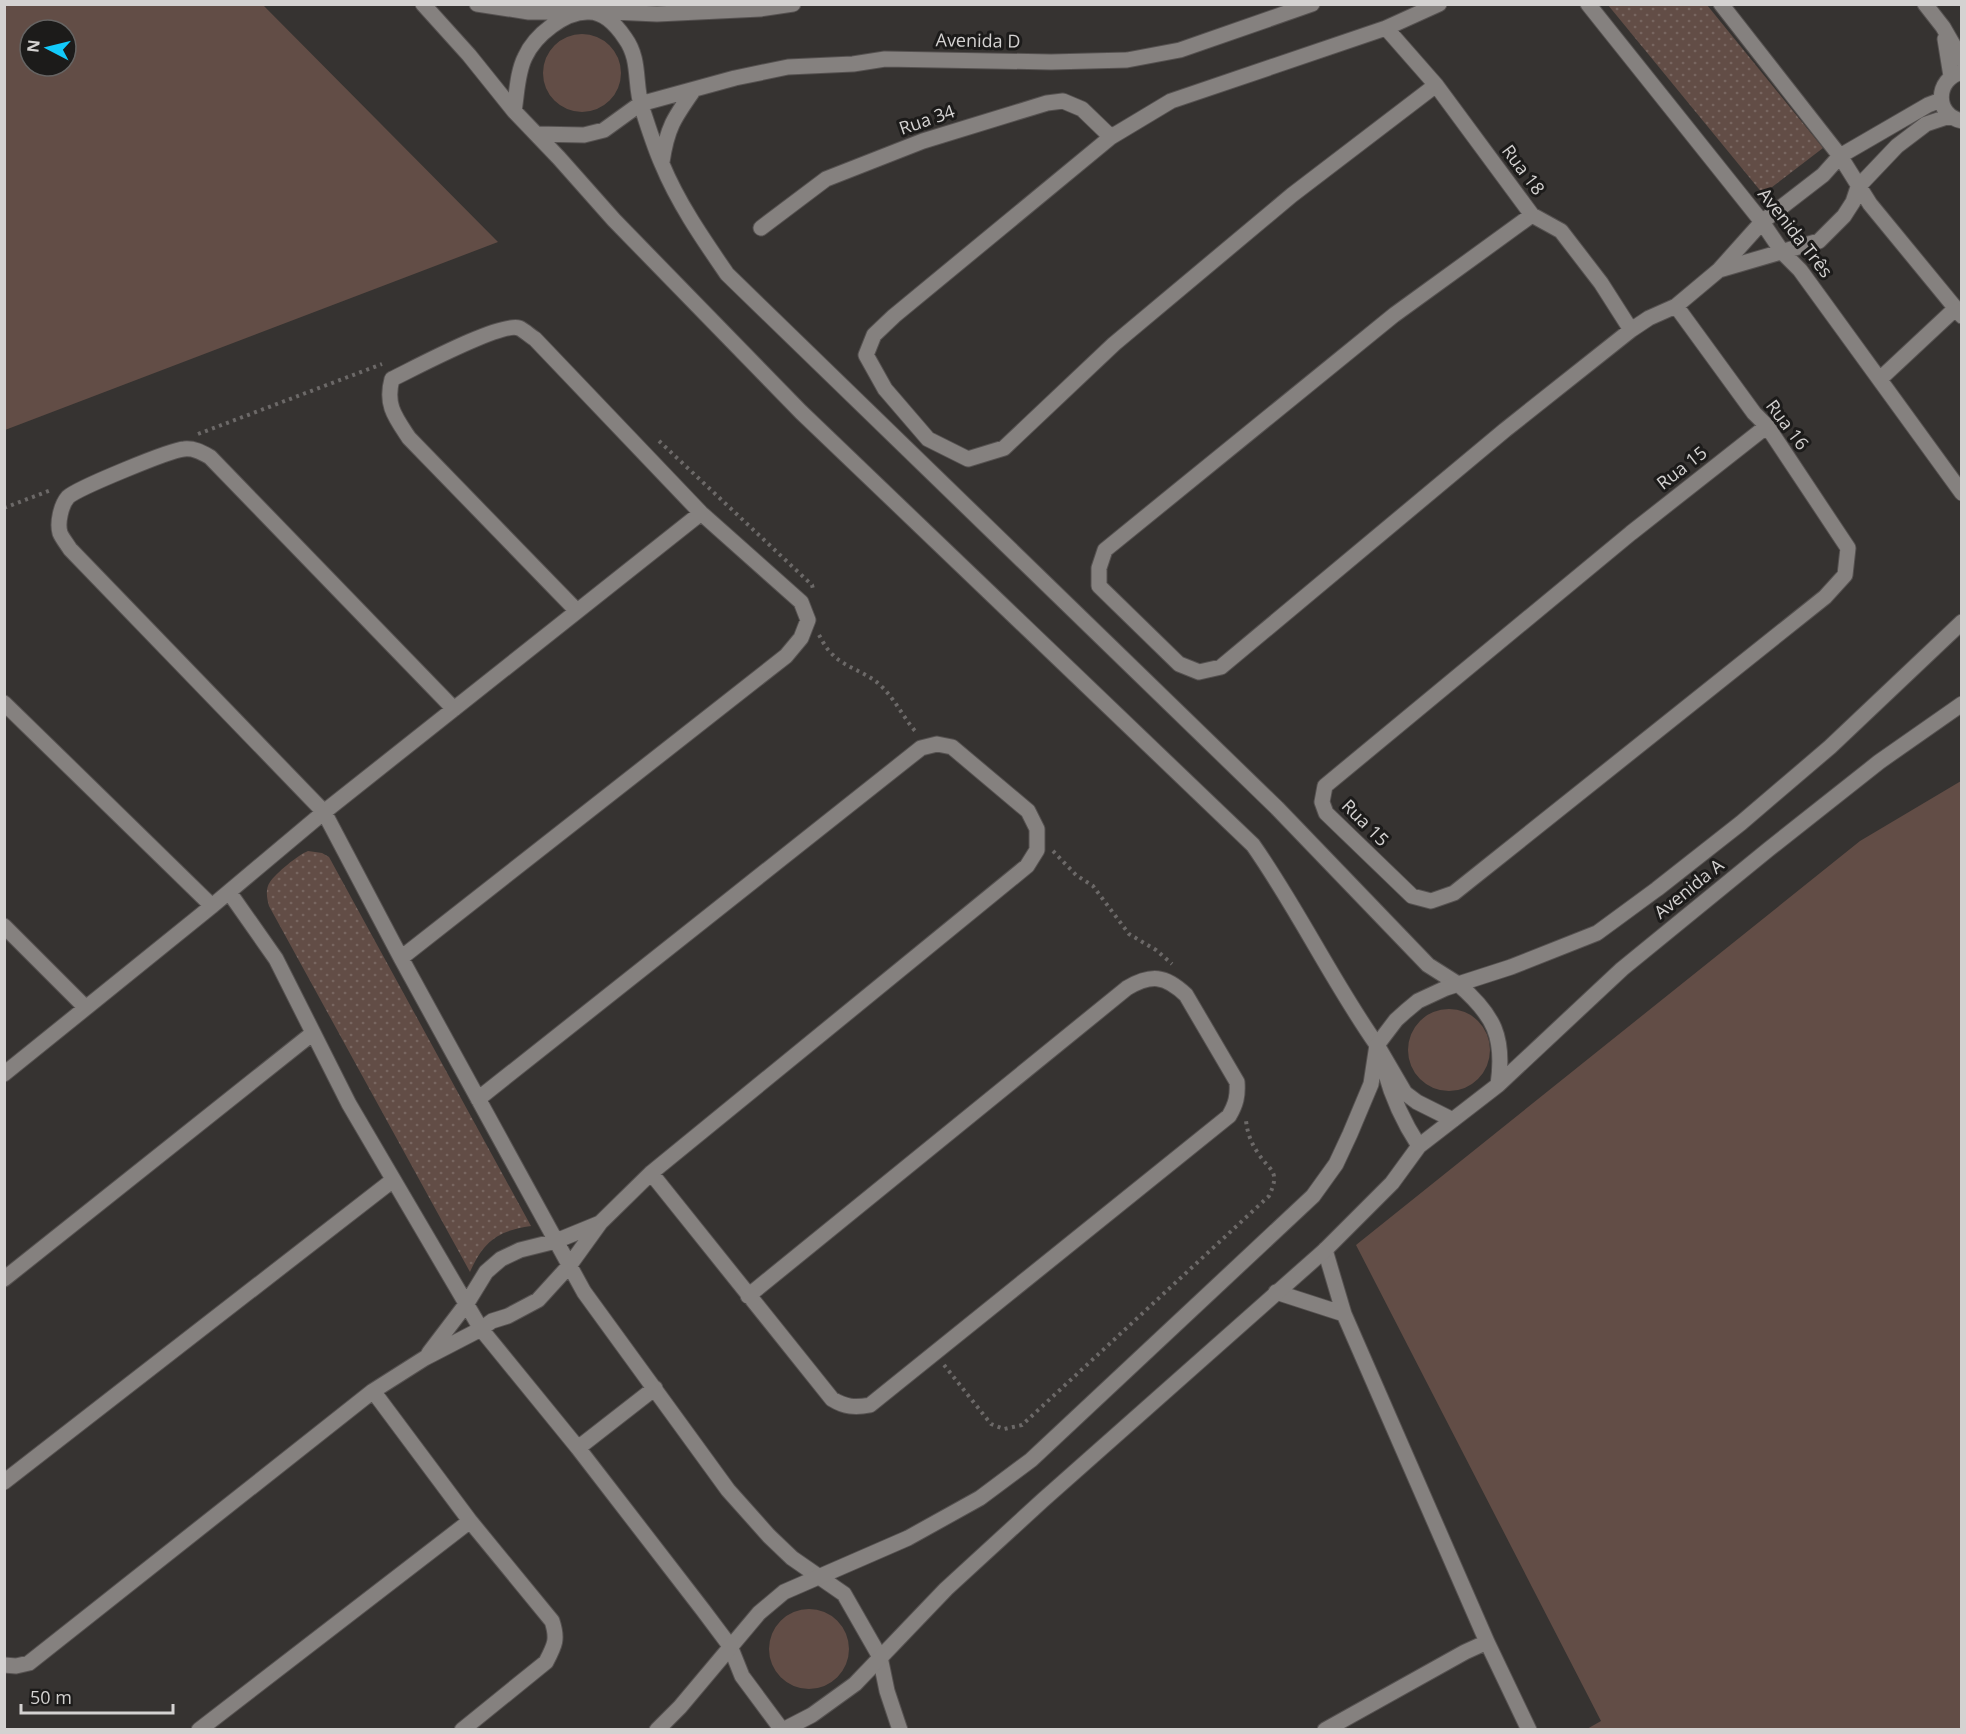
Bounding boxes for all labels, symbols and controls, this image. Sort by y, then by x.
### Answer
north arrow [18,18,78,78]
street label: Avenida D [935,27,1021,53]
text: N [21,38,45,54]
street label: Rua 34 [896,98,958,140]
street label: Rua 18 [1497,139,1551,200]
street label: Avenida Três [1753,183,1838,282]
street label: Rua 16 [1761,394,1815,455]
street label: Rua 15 [1651,440,1711,494]
street label: Rua 15 [1337,794,1394,851]
street label: Avenida A [1649,852,1729,924]
scale bar [21,1677,172,1715]
text: 50 m [30,1685,72,1709]

